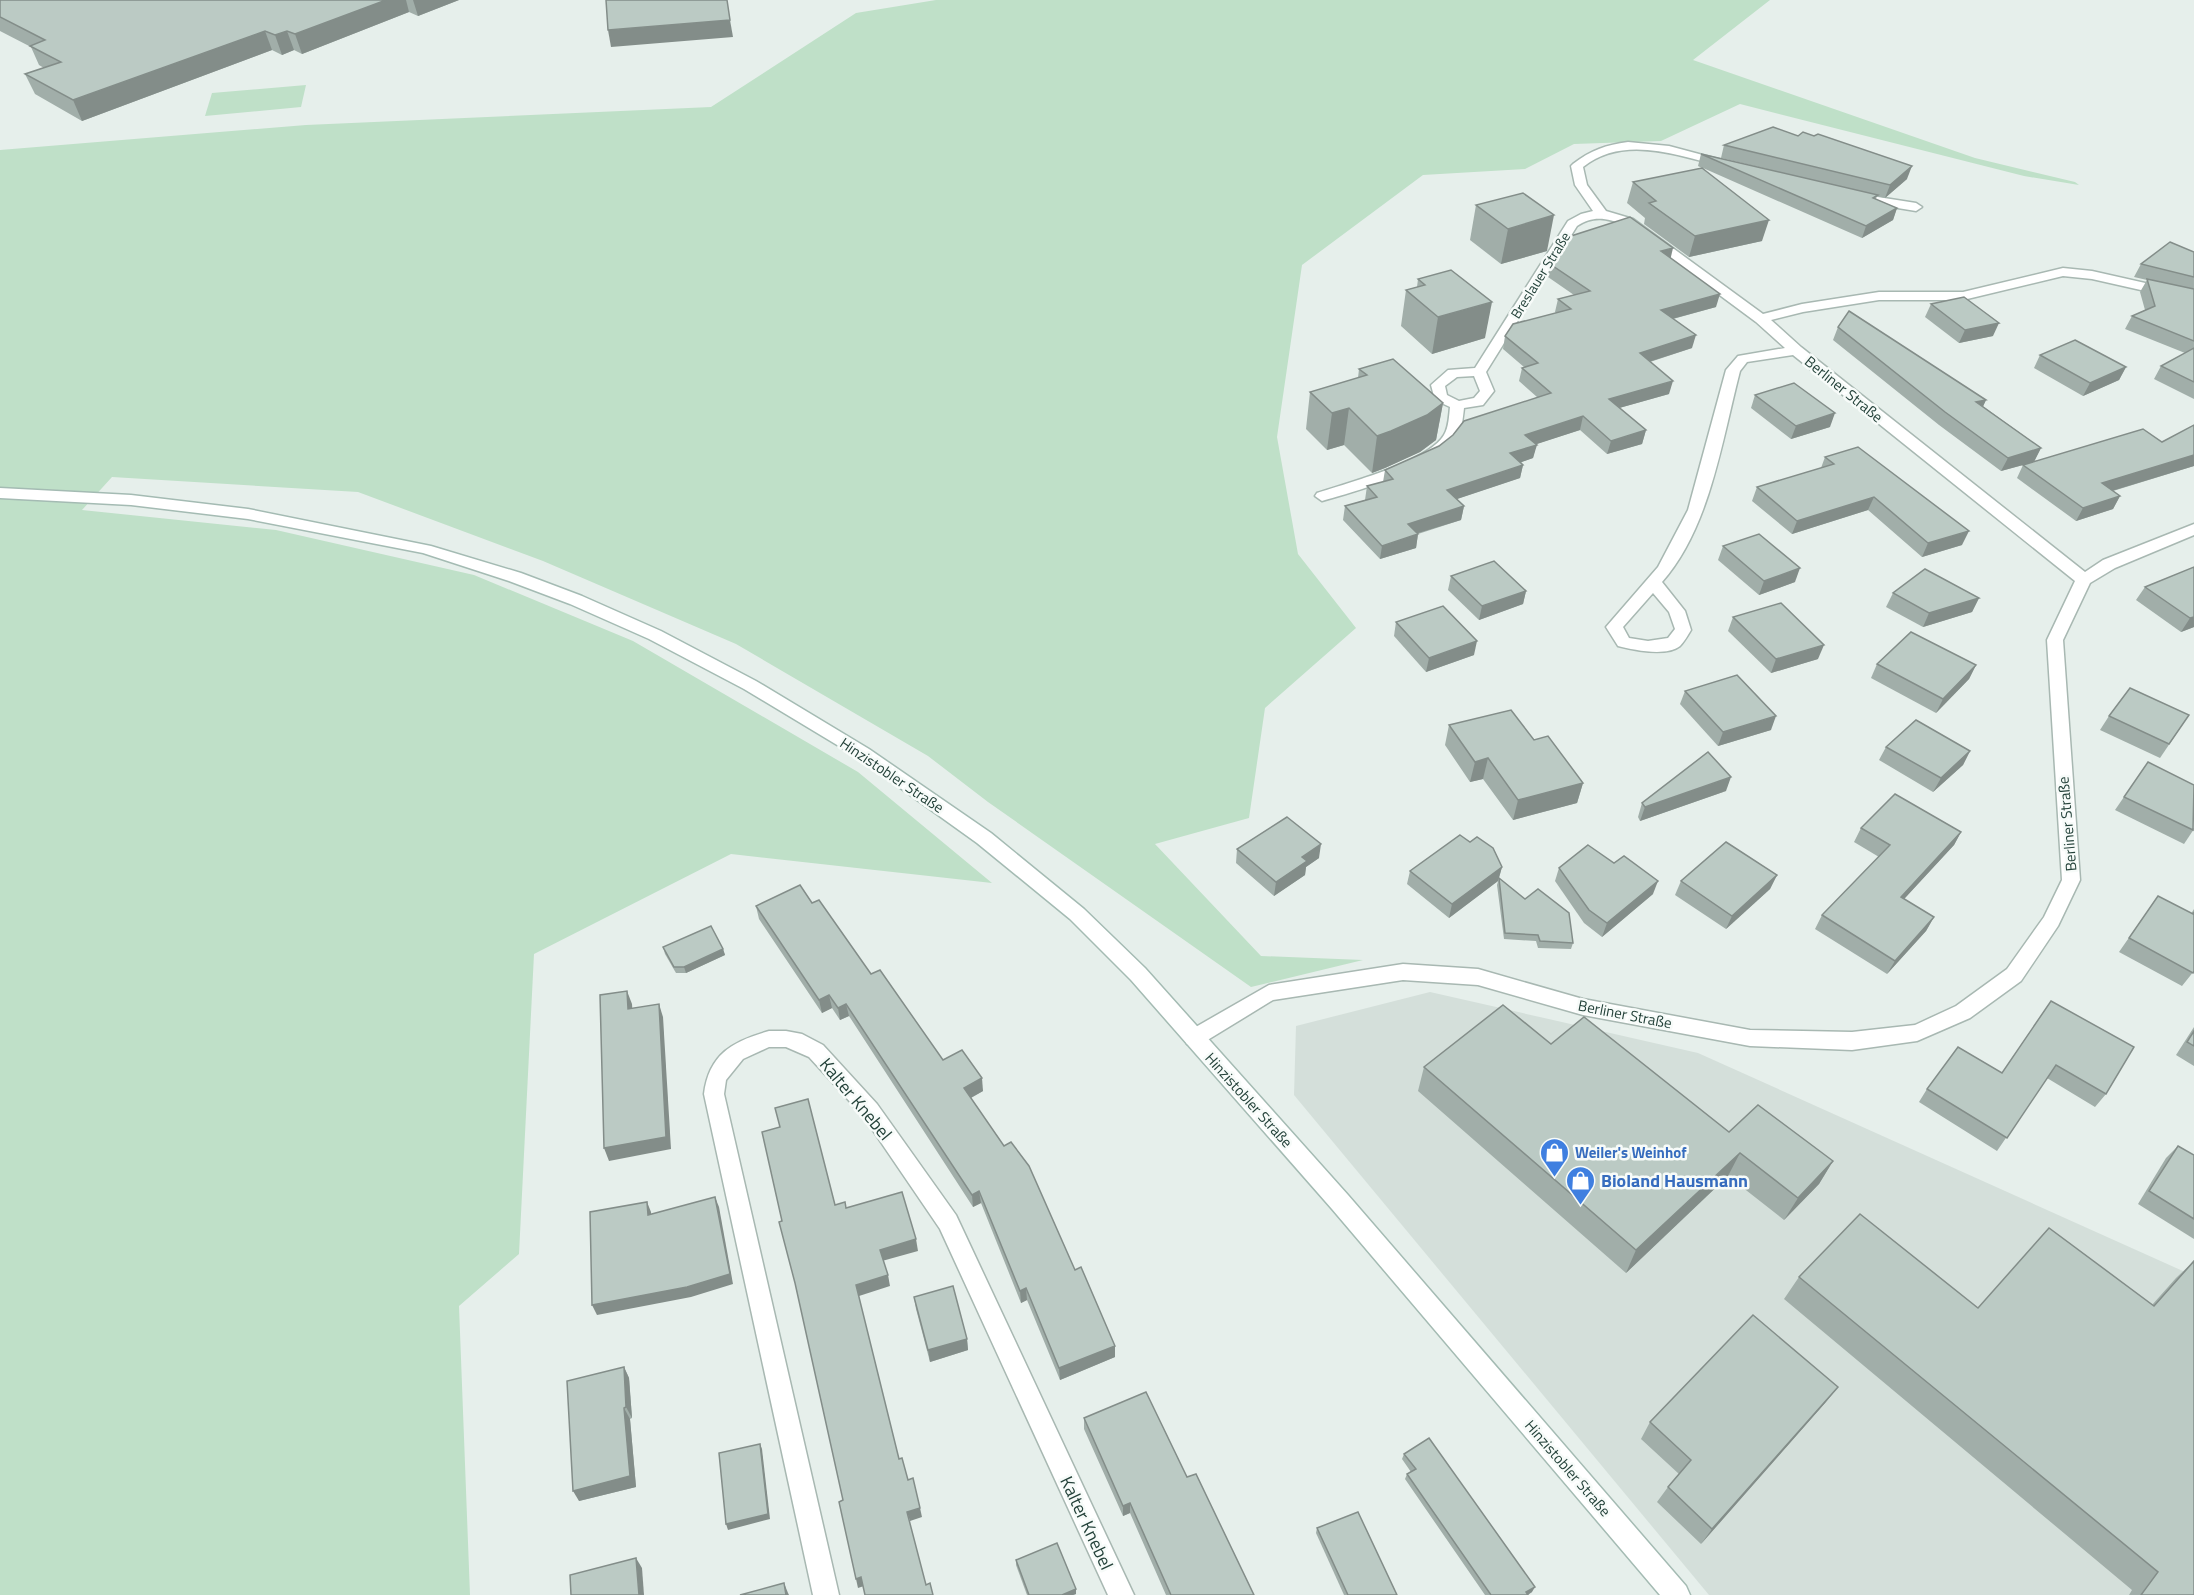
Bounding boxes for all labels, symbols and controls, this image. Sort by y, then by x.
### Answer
street label: Breslauer Straße [1505,227,1575,323]
street label: Berliner Straße [1800,350,1888,428]
street label: Hinzistobler Straße [835,732,949,818]
street label: Berliner Straße [2051,776,2083,872]
street label: Berliner Straße [1576,994,1674,1034]
street label: Hinzistobler Straße [1200,1047,1298,1153]
street label: Kalter Knebel [813,1052,899,1146]
shop icon: Weiler's Weinhof [1538,1136,1570,1178]
place label: Weiler's Weinhof [1575,1141,1687,1164]
shop icon: Bioland Hausmann [1564,1164,1596,1206]
place label: Bioland Hausmann [1601,1167,1748,1194]
street label: Hinzistobler Straße [1520,1415,1616,1521]
street label: Kalter Knebel [1053,1472,1121,1574]

